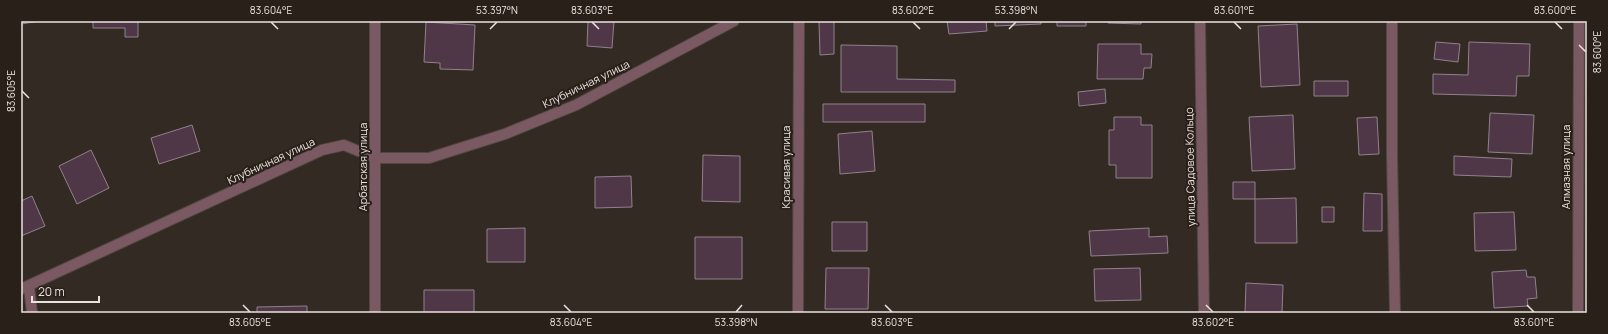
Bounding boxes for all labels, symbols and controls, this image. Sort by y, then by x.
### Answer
text: 83.604°E [250,3,292,17]
text: 53.397°N [476,3,518,17]
text: 83.603°E [571,3,613,17]
text: 83.602°E [892,3,934,17]
text: 53.398°N [995,3,1038,17]
text: 83.601°E [1214,3,1254,17]
text: 83.600°E [1534,3,1577,17]
text: 83.600°E [1590,30,1604,73]
street label: Клубничная улица [540,56,632,111]
text: 83.605°E [4,70,18,112]
street label: улица Садовое Кольцо [1181,107,1198,227]
street label: Арбатская улица [355,123,370,211]
street label: Алмазная улица [1558,125,1573,209]
street label: Красивая улица [778,126,793,208]
street label: Клубничная улица [224,134,317,187]
scale bar [32,278,99,304]
text: 20 m [38,283,65,300]
text: 83.605°E [229,315,271,329]
text: 83.604°E [550,315,592,329]
text: 53.398°N [715,315,758,329]
text: 83.603°E [871,315,913,329]
text: 83.602°E [1192,315,1234,329]
text: 83.601°E [1514,315,1554,329]

